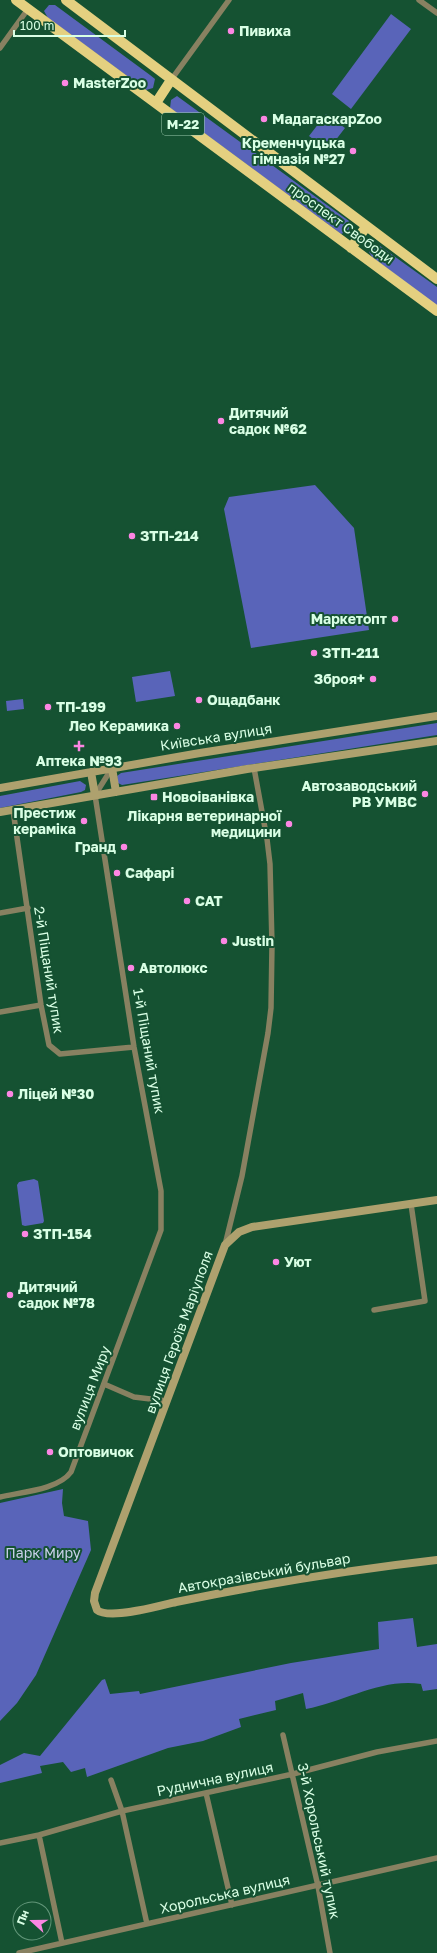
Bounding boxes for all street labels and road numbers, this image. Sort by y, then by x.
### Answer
road number: М-22 [162,113,204,135]
street label: проспект Свободи [285,178,398,267]
street label: Київська вулиця [159,719,273,754]
street label: 2-й Піщаний тупик [31,905,68,1035]
street label: 1-й Піщаний тупик [130,987,169,1115]
street label: вулиця Героїв Маріуполя [141,1248,216,1415]
street label: вулиця Миру [66,1343,113,1432]
street label: Автокразівський бульвар [176,1549,352,1596]
street label: Руднична вулиця [155,1758,275,1799]
street label: 3-й Хорольський тупик [295,1761,344,1920]
street label: Хорольська вулиця [158,1870,292,1917]

